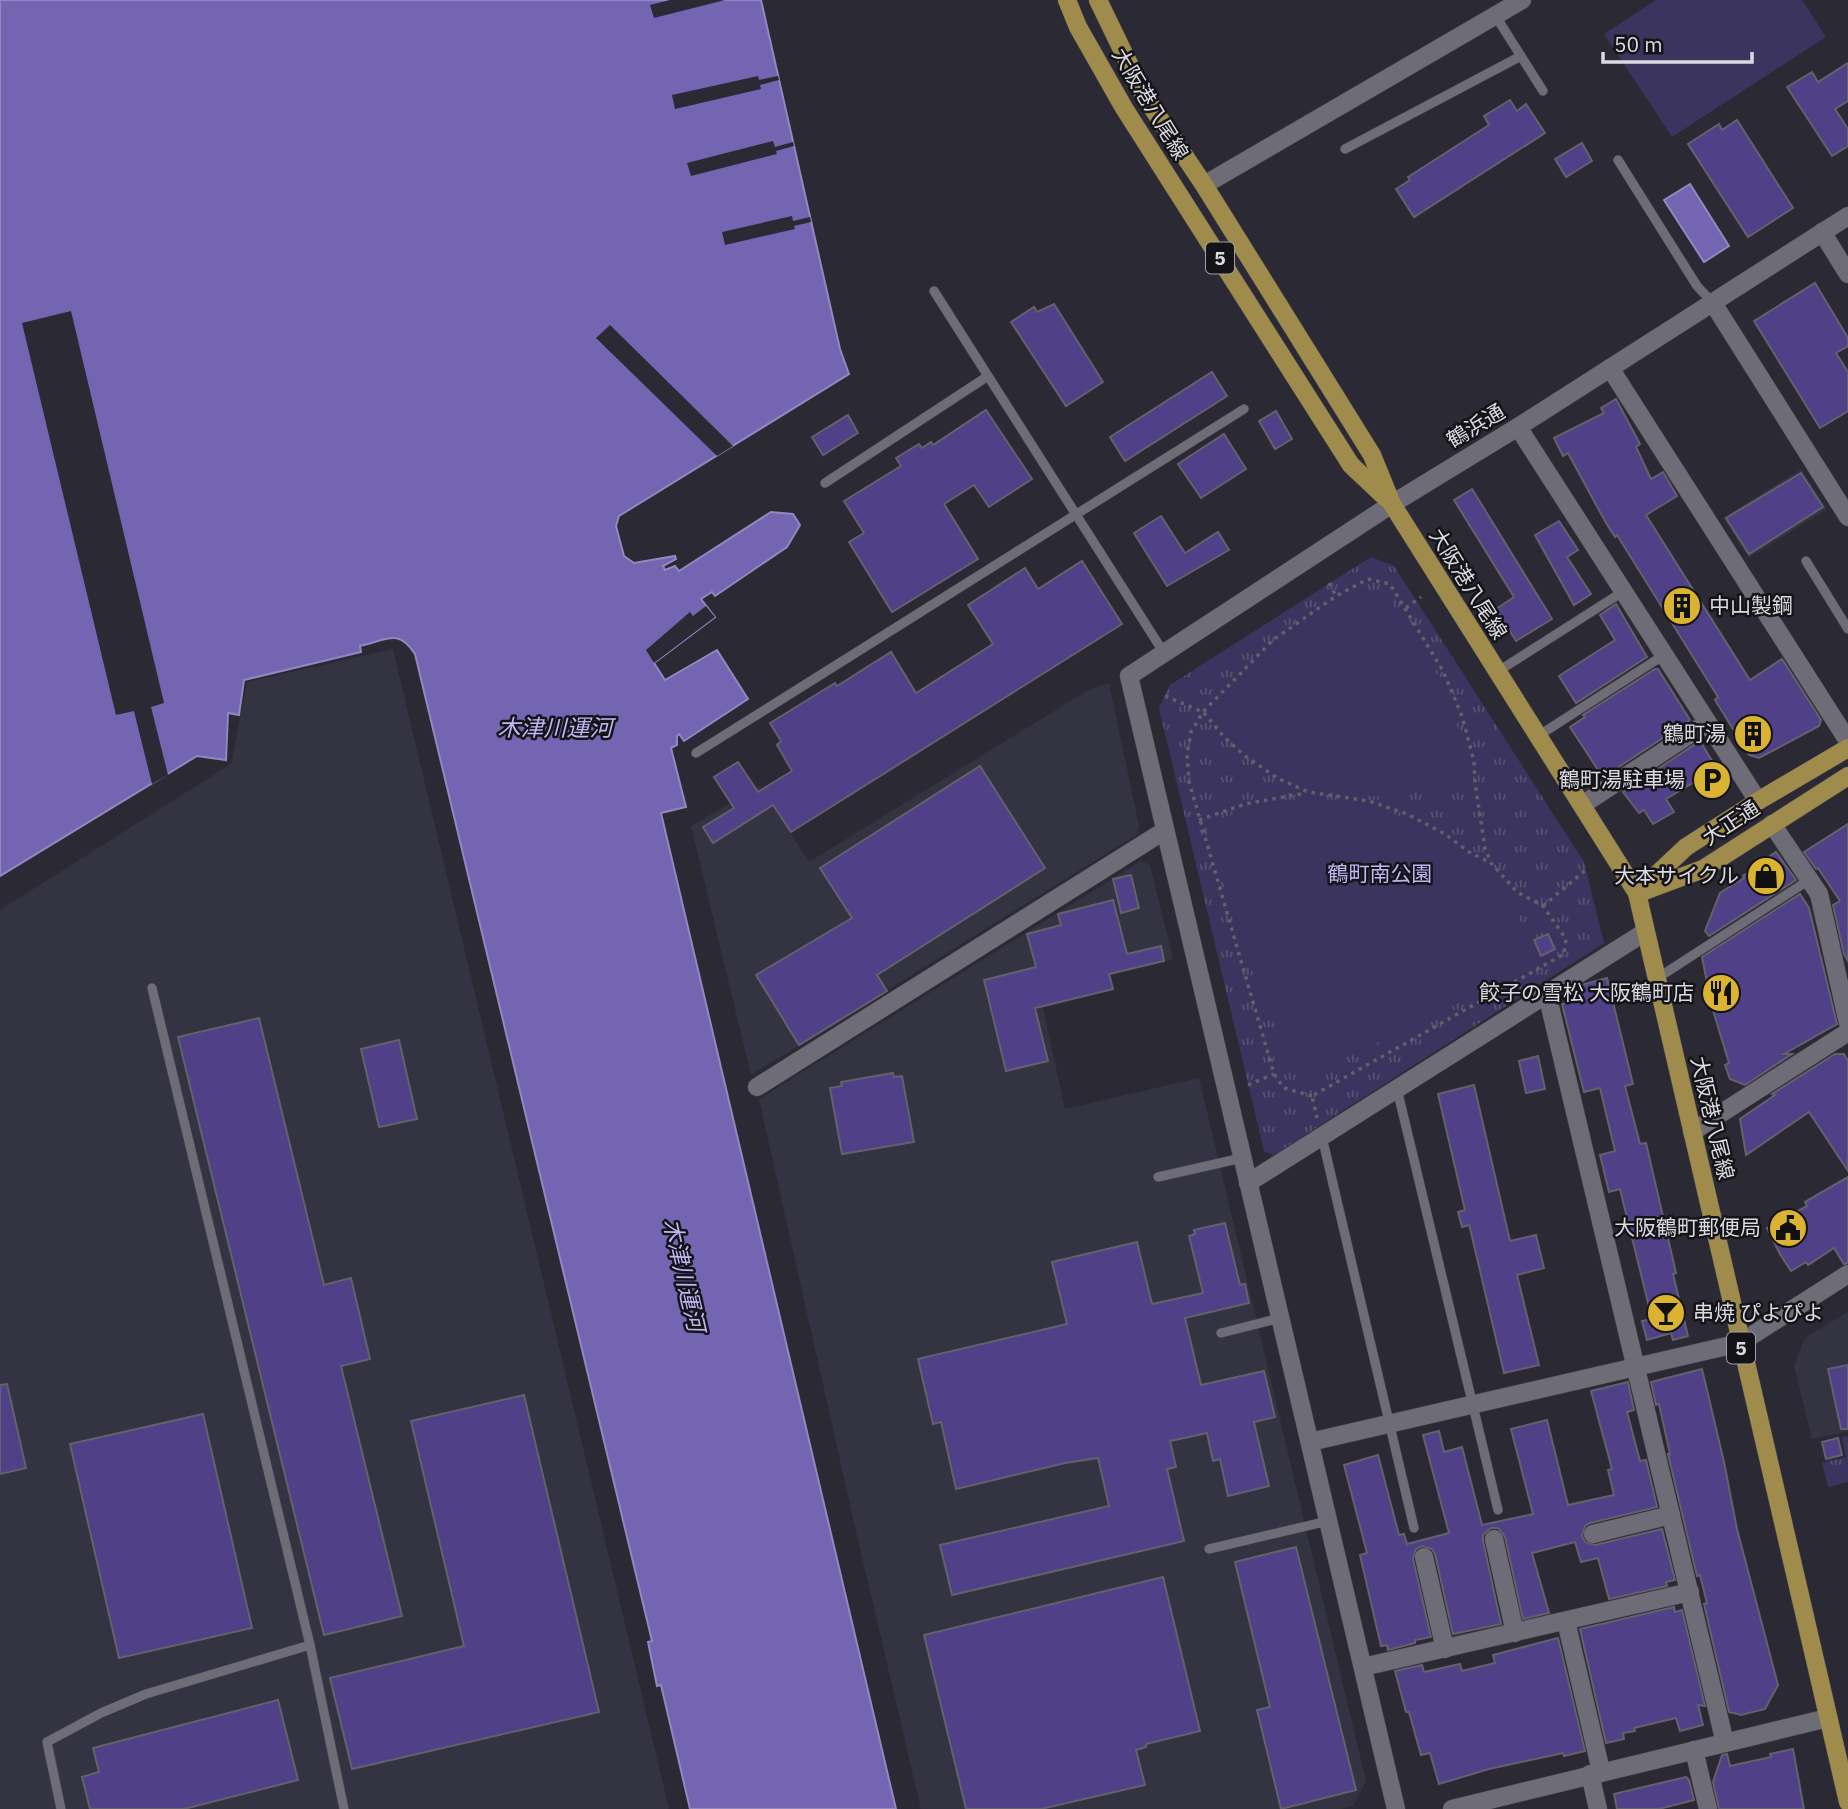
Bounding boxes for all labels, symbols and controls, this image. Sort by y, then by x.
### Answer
scale bar [1603,21,1752,65]
text: 50 m [1614,30,1663,58]
street label: 大阪港八尾線 [1106,42,1195,165]
road number: 5 [1206,242,1234,274]
street label: 鶴浜通 [1441,397,1510,453]
street label: 大阪港八尾線 [1424,523,1514,644]
building icon: 中山製鋼 [1661,585,1703,627]
place label: 中山製鋼 [1709,591,1793,619]
water label: 木津川運河 [498,712,617,742]
building icon: 鶴町湯 [1732,713,1774,755]
place label: 鶴町湯 [1663,719,1726,747]
parking icon: 鶴町湯駐車場 [1691,759,1733,801]
place label: 鶴町湯駐車場 [1559,765,1685,793]
street label: 大正通 [1696,793,1764,851]
shop icon: 大本サイクル [1745,855,1787,897]
park label: 鶴町南公園 [1328,859,1433,887]
place label: 大本サイクル [1614,861,1739,889]
restaurant icon: 餃子の雪松 大阪鶴町店 [1700,972,1742,1014]
place label: 餃子の雪松 大阪鶴町店 [1479,978,1694,1006]
street label: 大阪港八尾線 [1685,1053,1741,1182]
public building icon: 大阪鶴町郵便局 [1767,1207,1809,1249]
place label: 大阪鶴町郵便局 [1614,1213,1761,1241]
water label: 木津川運河 [657,1215,713,1338]
bar icon: 串焼 ぴよぴよ [1645,1292,1687,1334]
place label: 串焼 ぴよぴよ [1693,1298,1824,1326]
road number: 5 [1727,1332,1755,1364]

